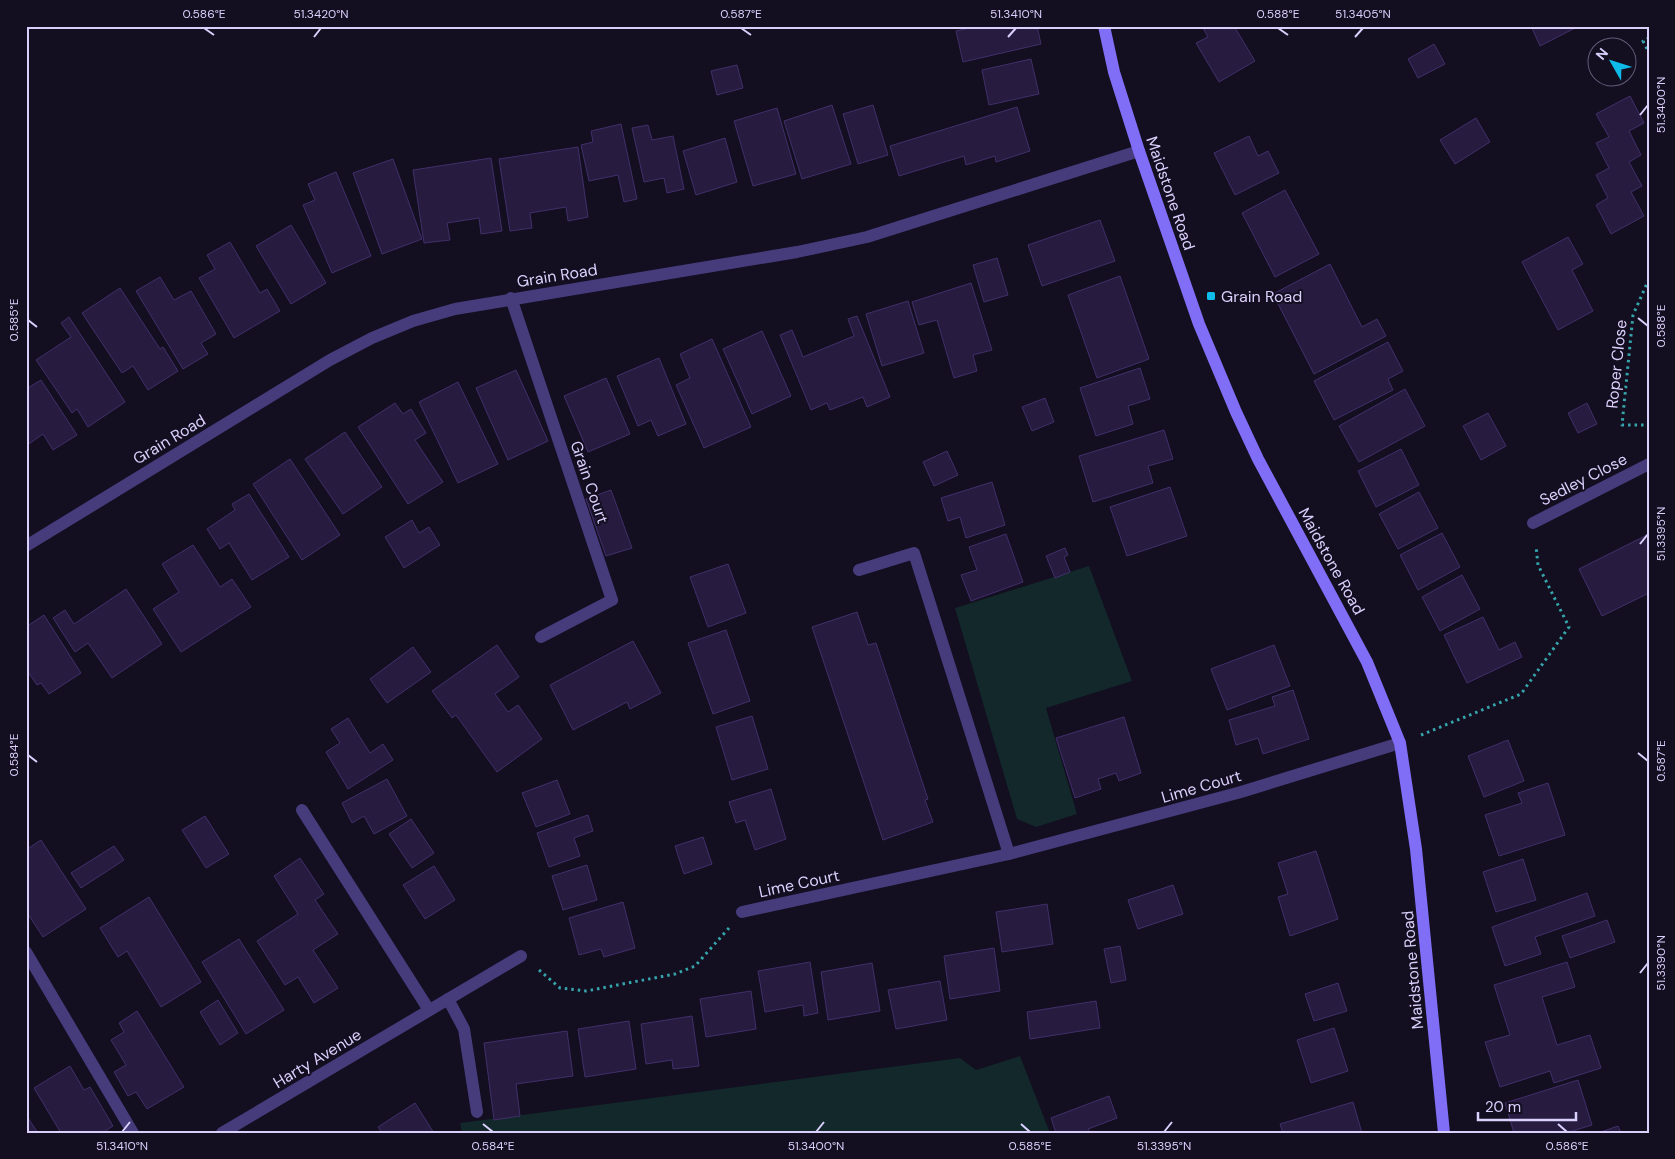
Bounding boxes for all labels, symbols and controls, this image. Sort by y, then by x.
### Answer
text: 0.586°E [182,6,226,22]
text: 51.3420°N [293,6,349,22]
text: 0.587°E [720,6,762,22]
text: 51.3410°N [990,6,1042,22]
text: 0.588°E [1257,6,1300,22]
text: 51.3405°N [1335,6,1391,22]
north arrow [1588,38,1638,88]
text: N [1592,44,1612,63]
text: 51.3400°N [1653,77,1669,133]
street label: Maidstone Road [1141,133,1200,253]
street label: Grain Road [515,259,599,292]
place label: Grain Road [1221,286,1302,307]
marker: Grain Road [1205,290,1217,302]
text: 0.585°E [6,298,22,341]
text: 0.588°E [1653,304,1669,347]
street label: Roper Close [1601,318,1632,410]
street label: Grain Road [129,409,210,469]
street label: Grain Court [566,438,614,526]
street label: Sedley Close [1536,448,1631,510]
street label: Maidstone Road [1294,504,1370,618]
text: 51.3395°N [1653,507,1669,561]
text: 0.584°E [6,733,22,776]
text: 0.587°E [1653,740,1669,782]
street label: Lime Court [1159,765,1244,808]
street label: Lime Court [757,865,841,902]
street label: Maidstone Road [1397,910,1428,1030]
text: 51.3390°N [1653,935,1669,991]
street label: Harty Avenue [269,1024,365,1093]
scale bar [1478,1089,1575,1121]
text: 20 m [1485,1097,1521,1117]
text: 51.3410°N [96,1138,148,1154]
text: 0.584°E [472,1138,515,1154]
text: 51.3400°N [788,1138,844,1154]
text: 0.585°E [1009,1138,1052,1154]
text: 51.3395°N [1137,1138,1191,1154]
text: 0.586°E [1545,1138,1589,1154]

